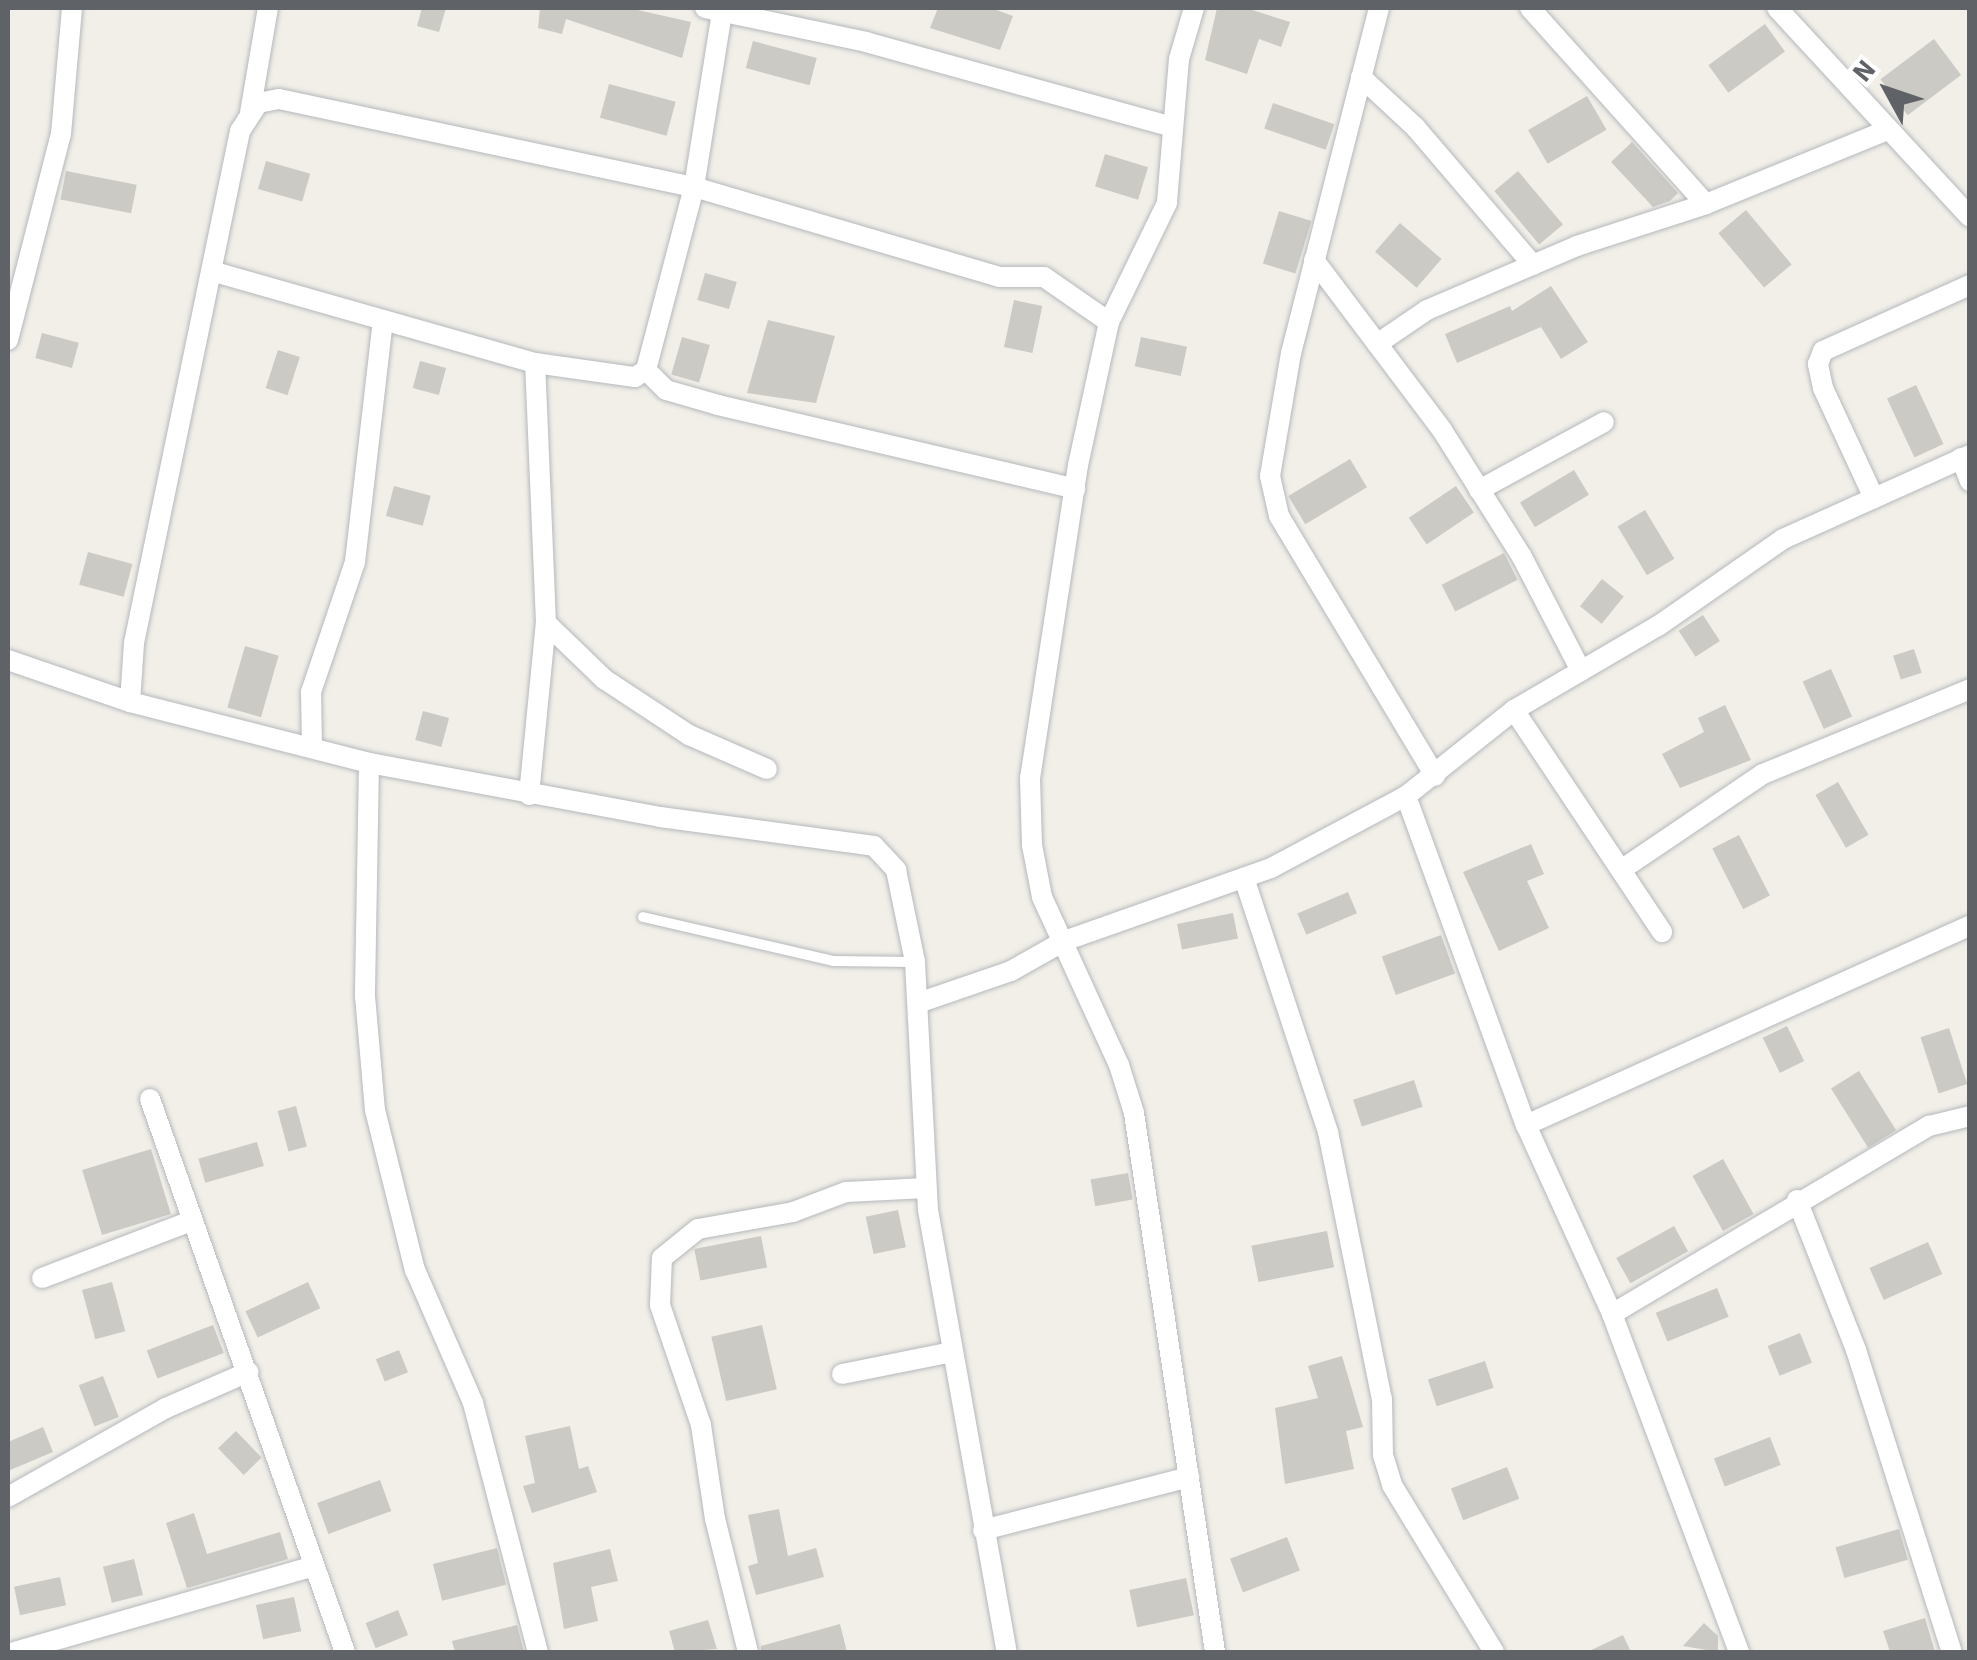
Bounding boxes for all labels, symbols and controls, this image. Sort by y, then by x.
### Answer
north arrow [1837,40,1937,140]
text: N [1843,51,1885,91]

